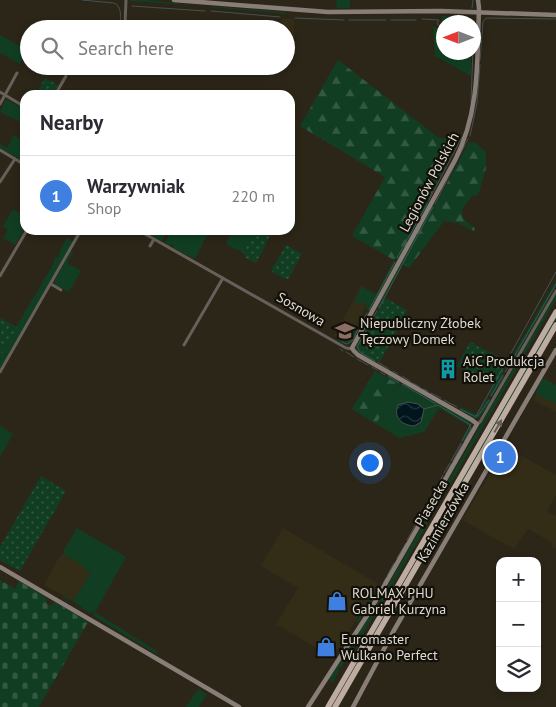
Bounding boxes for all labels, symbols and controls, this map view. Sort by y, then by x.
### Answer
north arrow [436,15,481,60]
search box [20,20,295,75]
icon: search [38,34,66,62]
text: Search here [78,36,174,60]
text: Nearby [40,109,103,136]
street label: Legionów Polskich [395,129,463,235]
text: Warzywniak [87,174,185,198]
text: 1 [51,186,61,206]
text: 220 m [232,186,275,206]
text: Shop [87,198,121,218]
street label: Sosnowa [274,288,329,330]
place label: Niepubliczny Żłobek Tęczowy Domek [360,314,481,348]
school or university icon: Niepubliczny Żłobek Tęczowy Domek [334,320,356,342]
place label: AiC Produkcja Rolet [463,352,544,386]
building icon: AiC Produkcja Rolet [437,358,459,380]
one-way arrow [493,419,502,432]
pin: 1 [484,438,516,476]
your location [357,450,383,476]
street label: Piasecka [410,476,452,530]
street label: Kazimierzówka [413,479,473,565]
map controls [496,557,541,692]
button: + [496,557,541,602]
place label: ROLMAX PHU Gabriel Kurzyna [352,584,446,618]
shop icon: ROLMAX PHU Gabriel Kurzyna [326,590,348,612]
button: − [496,602,541,647]
place label: Euromaster Wulkano Perfect [341,630,438,664]
shop icon: Euromaster Wulkano Perfect [315,636,337,658]
button: layers [496,647,541,692]

